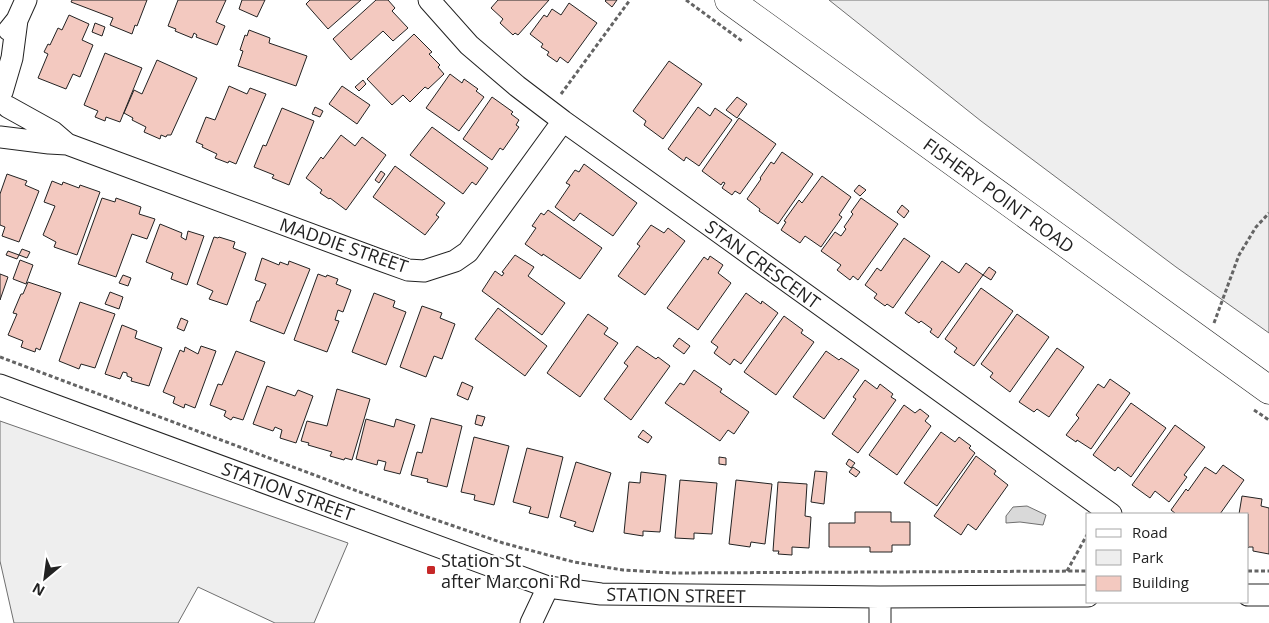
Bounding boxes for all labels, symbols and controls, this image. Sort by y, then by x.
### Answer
street label: FISHERY POINT ROAD [919,132,1079,258]
street label: MADDIE STREET [277,212,411,278]
street label: STAN CRESCENT [701,214,825,314]
street label: STATION STREET [219,456,358,526]
legend [1086,513,1249,603]
text: Road [1132,522,1168,542]
text: Park [1132,547,1163,567]
place label: Station St after Marconi Rd [441,548,581,593]
north arrow [20,553,70,603]
marker: Station St after Marconi Rd [425,564,437,576]
text: Building [1132,572,1189,592]
text: N [29,579,48,601]
street label: STATION STREET [606,582,746,608]

